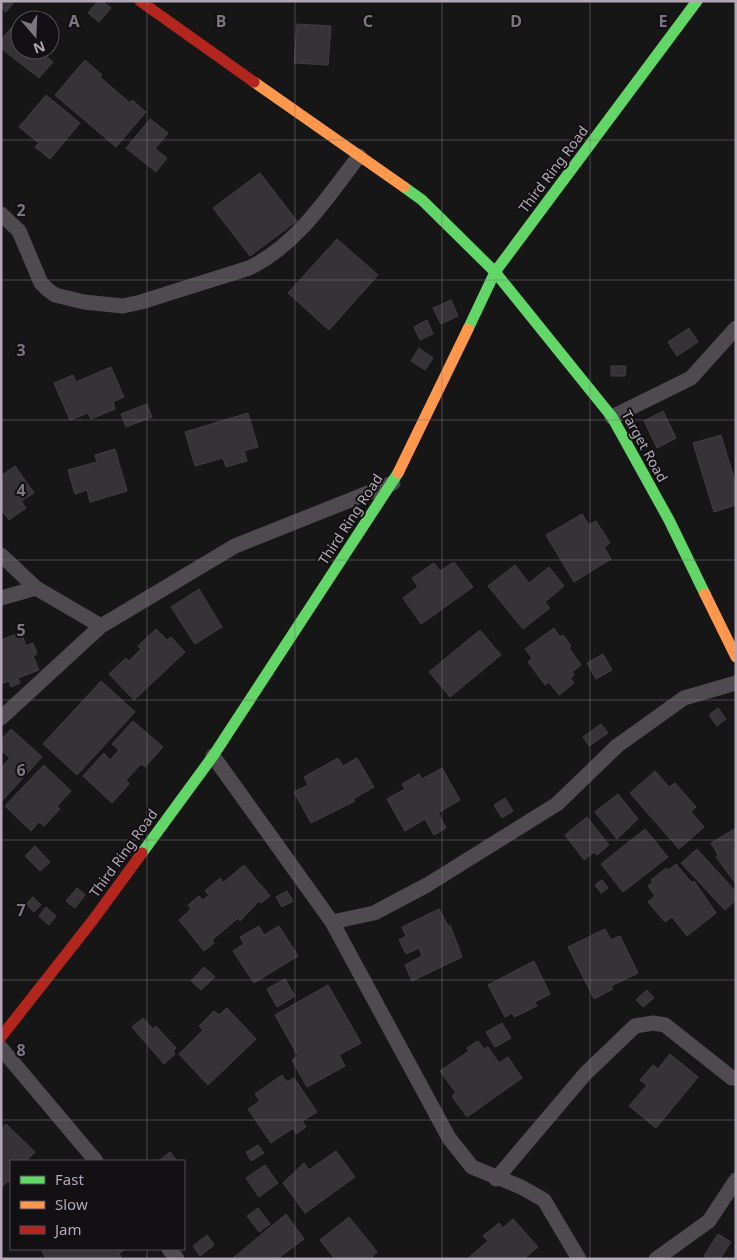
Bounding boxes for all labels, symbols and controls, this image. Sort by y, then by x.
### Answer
north arrow [10,10,60,60]
text: A [68,10,80,32]
text: B [216,10,226,32]
text: C [363,10,373,32]
text: D [510,10,522,32]
text: E [659,10,668,32]
text: N [31,37,48,59]
street label: Third Ring Road [514,121,592,217]
text: 2 [16,199,26,221]
text: 3 [16,339,26,361]
street label: Target Road [618,407,672,485]
street label: Third Ring Road [314,470,386,568]
text: 4 [16,479,26,501]
text: 5 [16,619,26,641]
text: 6 [16,759,26,781]
street label: Third Ring Road [85,805,161,901]
text: 7 [16,899,26,921]
text: 8 [16,1039,26,1061]
legend [10,1160,185,1250]
text: Fast [55,1169,84,1189]
text: Slow [55,1194,88,1214]
text: Jam [53,1219,82,1239]

